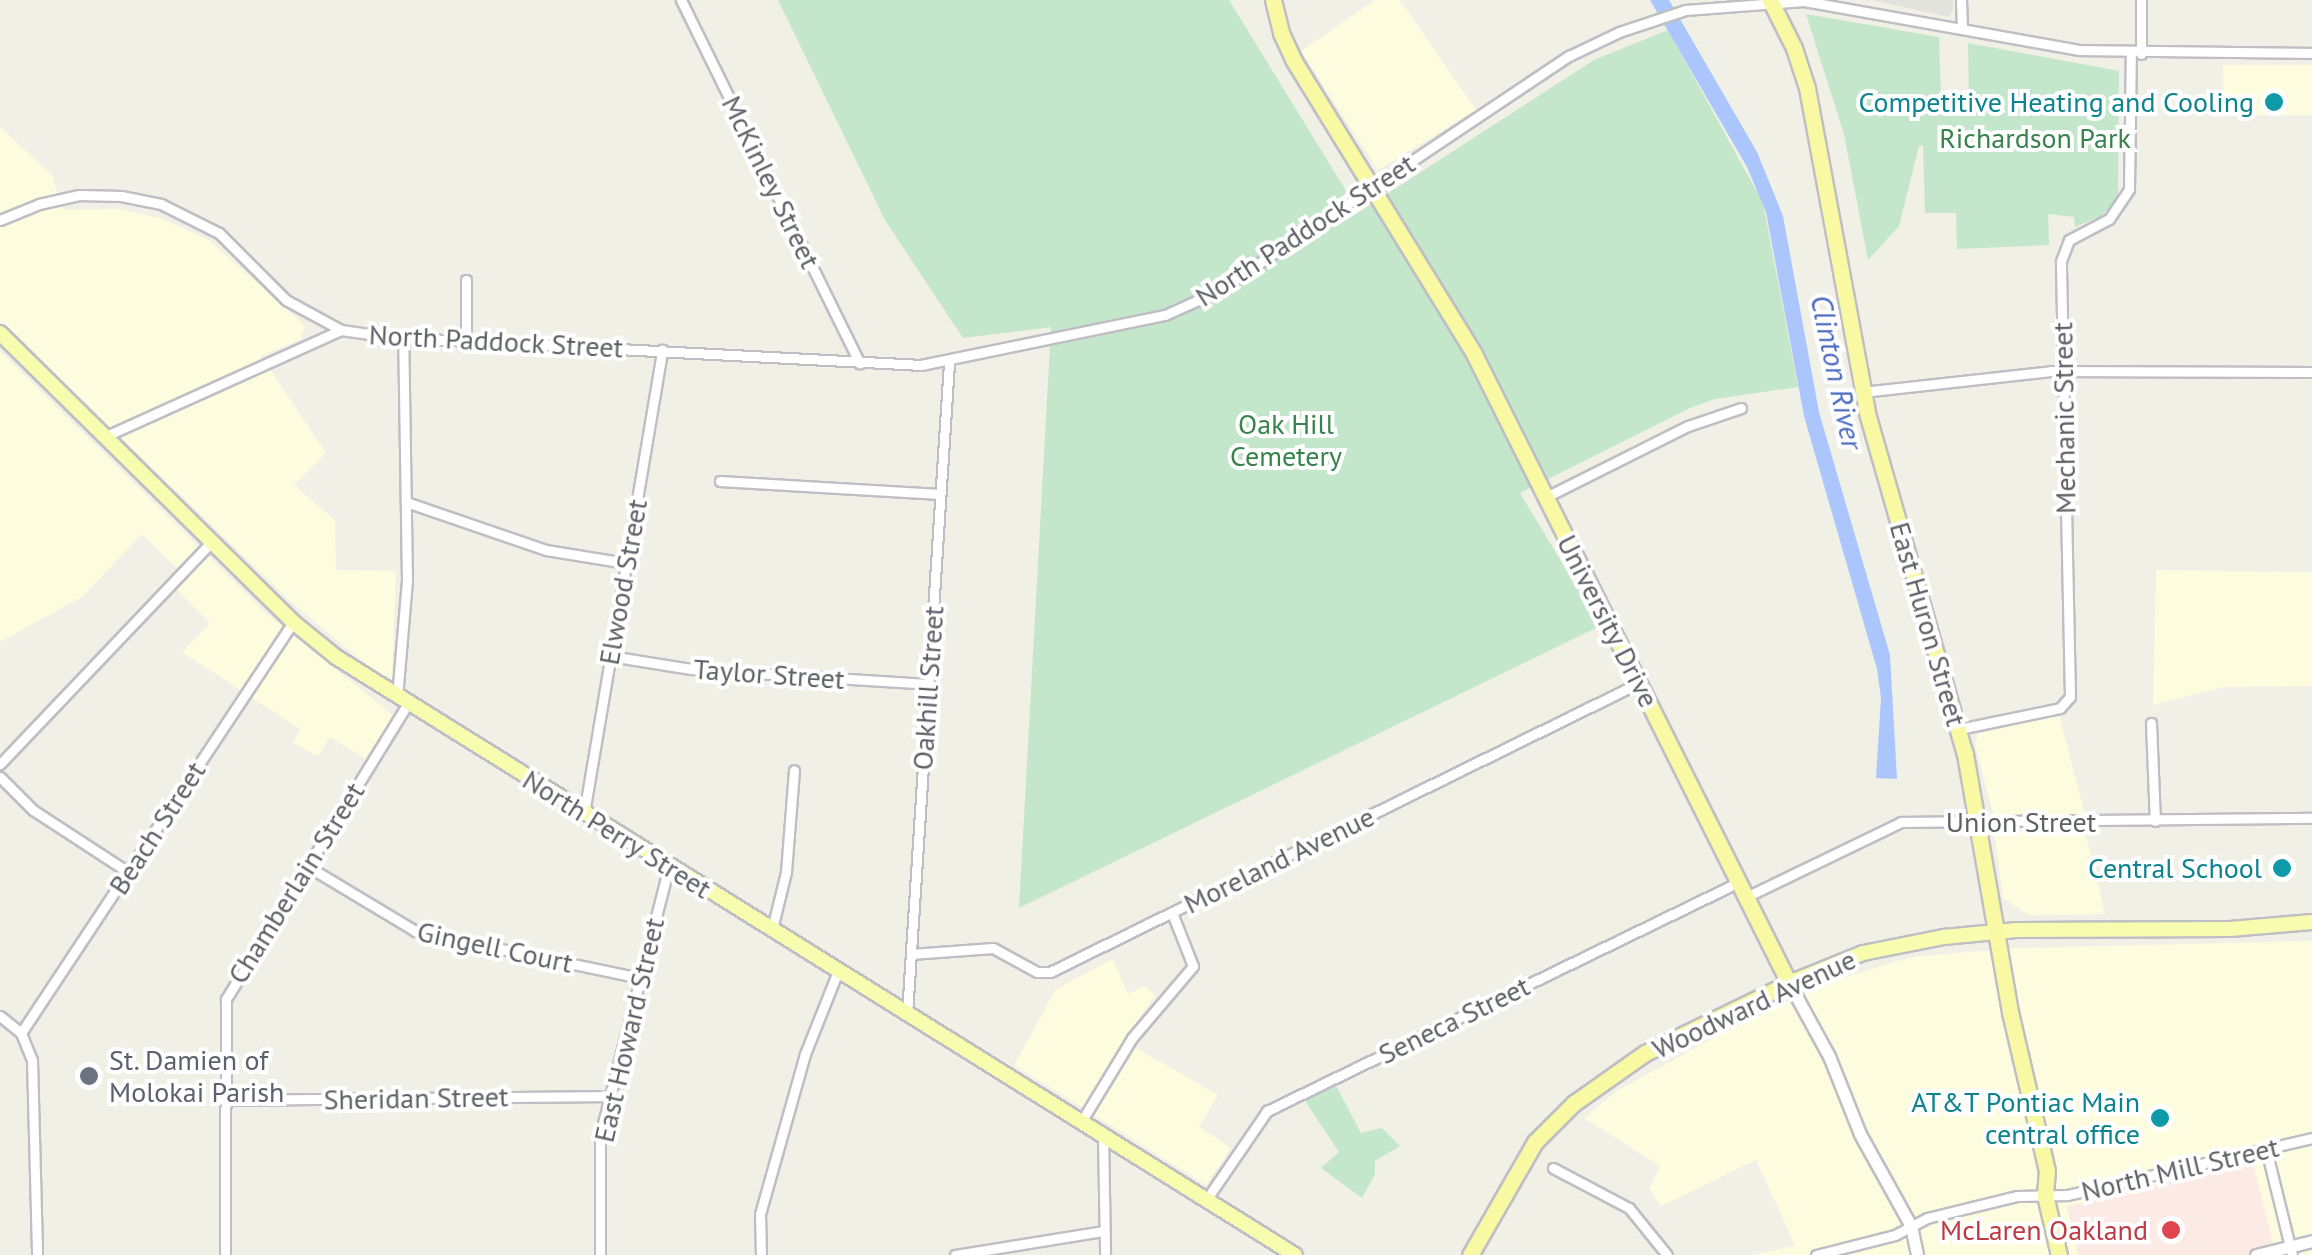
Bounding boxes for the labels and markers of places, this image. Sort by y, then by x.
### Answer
place label: Competitive Heating and Cooling [1858,85,2254,119]
marker: Competitive Heating and Cooling [2263,91,2285,113]
place label: Central School [2088,851,2262,885]
marker: Central School [2271,857,2293,879]
place label: St. Damien of Molokai Parish [109,1043,284,1109]
marker: St. Damien of Molokai Parish [78,1065,100,1087]
place label: AT&T Pontiac Main central office [1909,1085,2140,1151]
marker: AT&T Pontiac Main central office [2149,1107,2171,1129]
place label: McLaren Oakland [1940,1213,2148,1247]
marker: McLaren Oakland [2158,1217,2184,1243]

